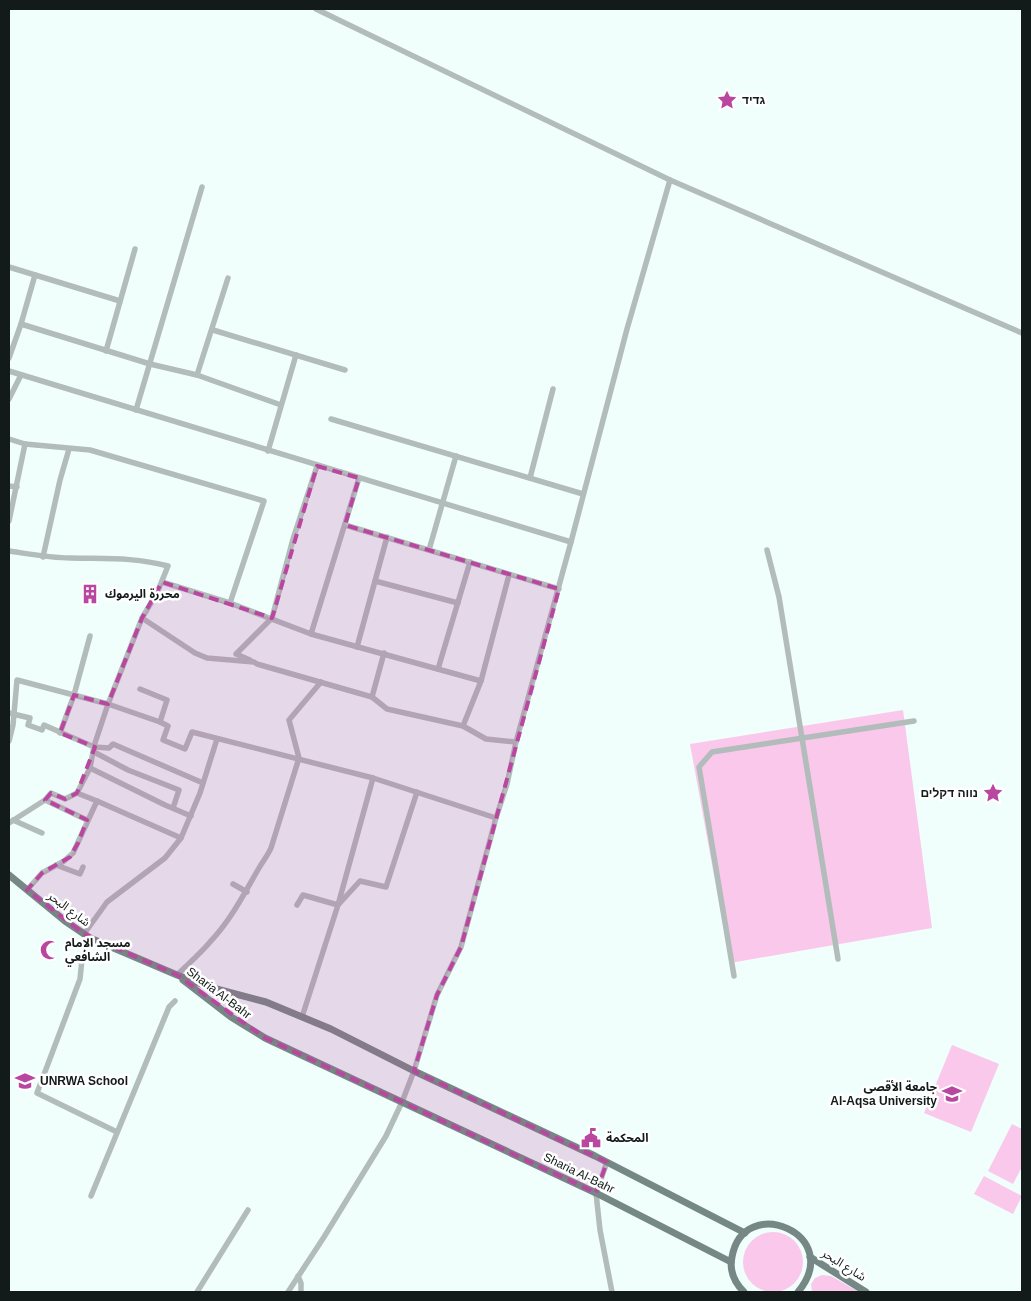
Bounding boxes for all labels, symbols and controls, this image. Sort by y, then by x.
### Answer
place icon: גדיד [716,89,738,111]
place label: גדיד [742,93,766,107]
building icon: محررة اليرموك [79,583,101,605]
place label: محررة اليرموك [105,587,180,601]
place icon: נווה דקלים [982,782,1004,804]
place label: נווה דקלים [920,786,978,800]
street label: شارع البحر [43,888,93,931]
place label: مسجد الإمام الشافعي [65,936,130,967]
mosque icon: مسجد الإمام الشافعي [39,939,61,961]
street label: Sharia Al-Bahr [184,964,254,1022]
school or university icon: UNRWA School [14,1070,36,1092]
place label: UNRWA School [40,1074,128,1088]
place label: جامعة الأقصى Al-Aqsa University [830,1080,937,1108]
school or university icon: جامعة الأقصى Al-Aqsa University [941,1083,963,1105]
public building icon: المحكمة [580,1127,602,1149]
place label: المحكمة [606,1131,648,1145]
street label: Sharia Al-Bahr [541,1150,617,1196]
street label: شارع البحر [818,1245,869,1286]

